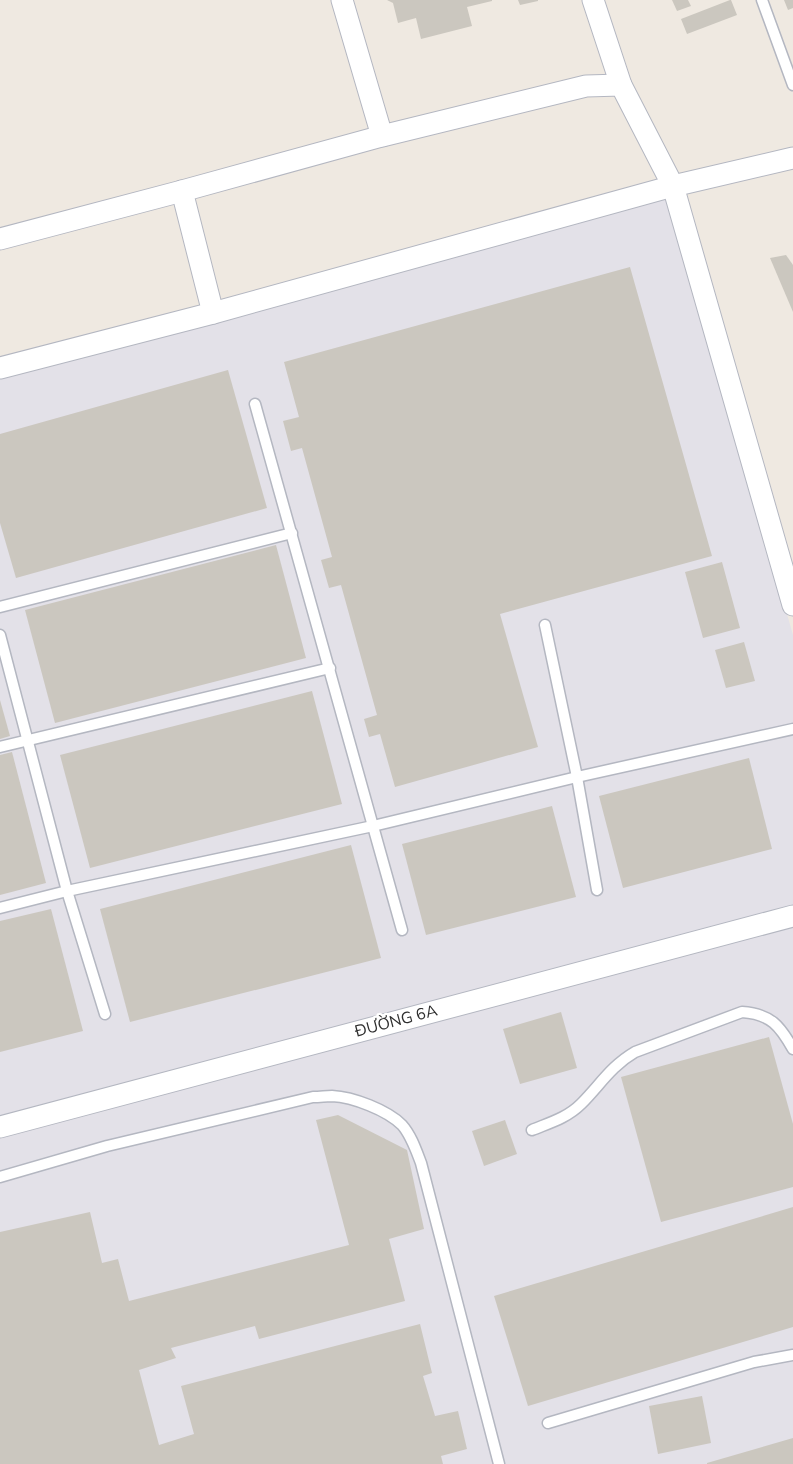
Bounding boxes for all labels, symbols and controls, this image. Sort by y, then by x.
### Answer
street label: ĐƯỜNG 6A [351,999,440,1043]

